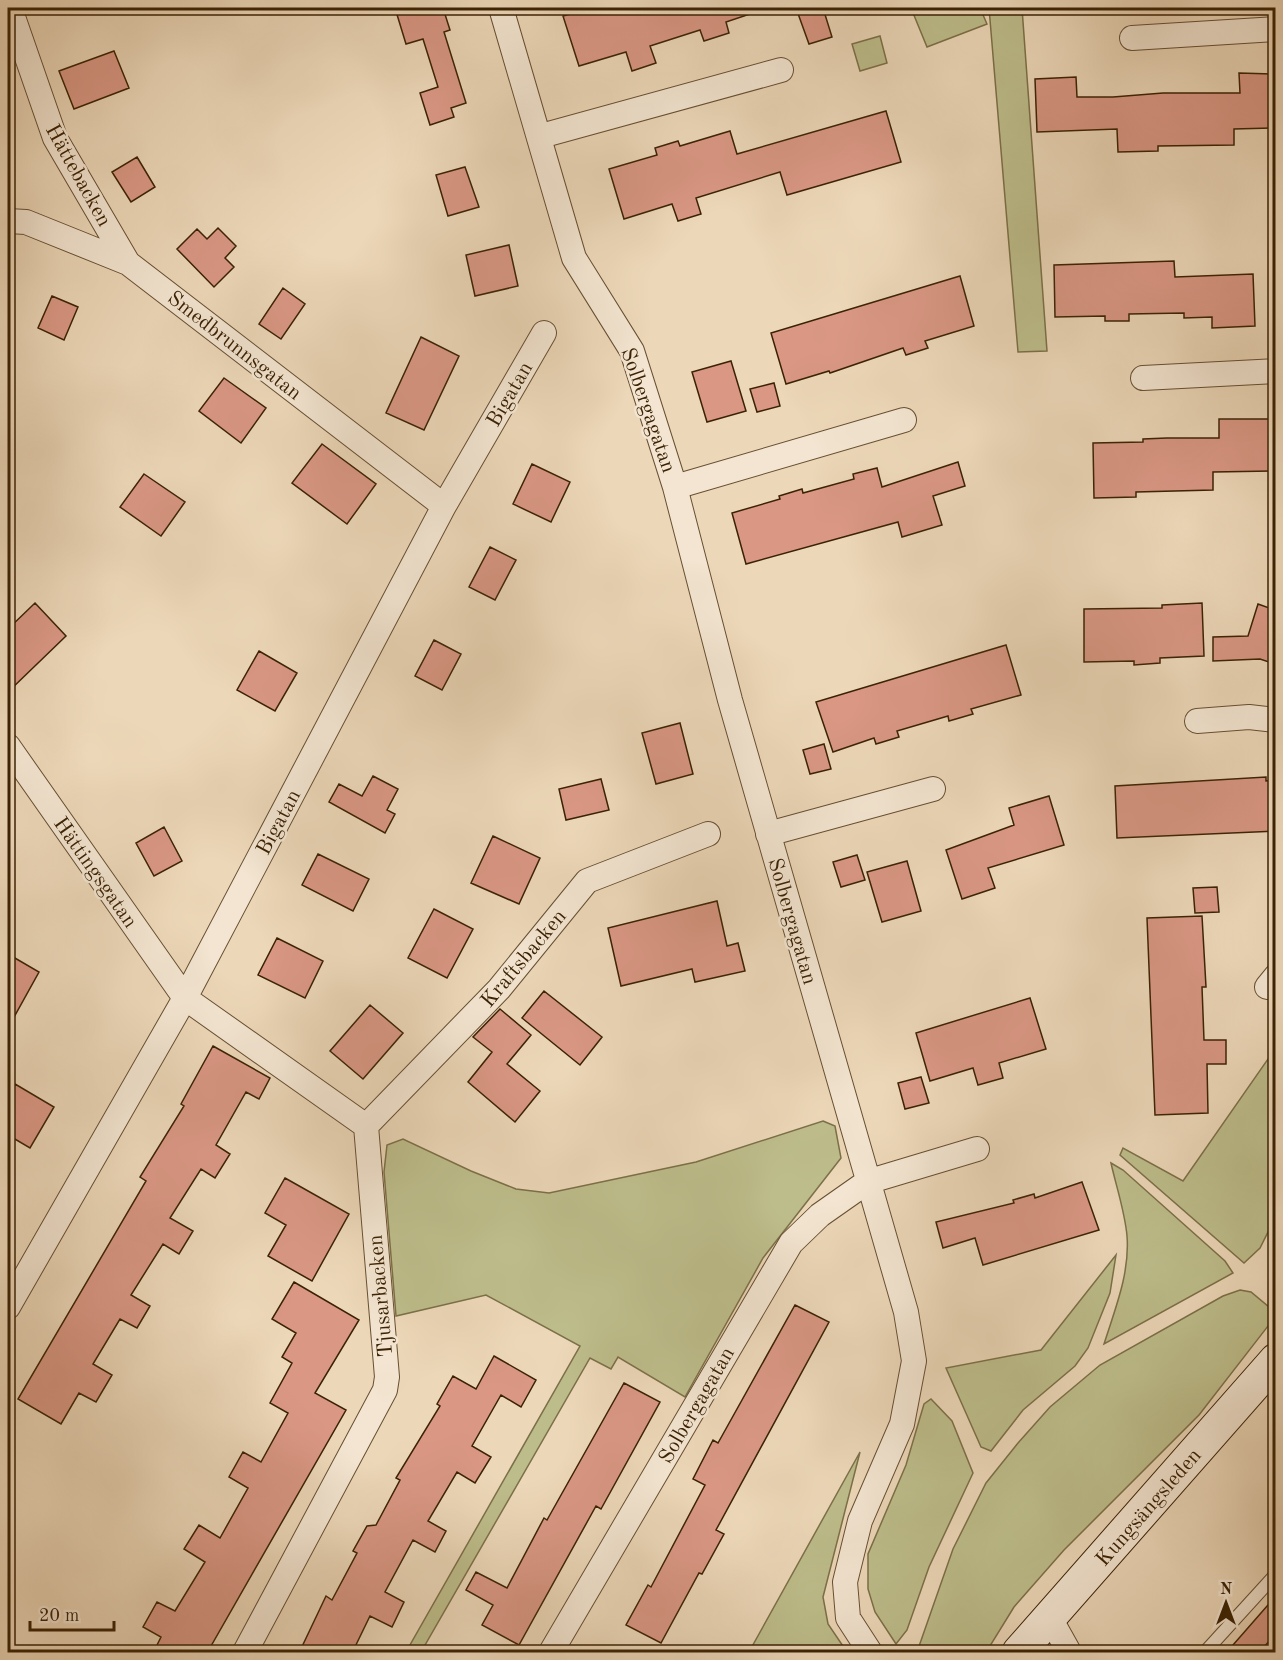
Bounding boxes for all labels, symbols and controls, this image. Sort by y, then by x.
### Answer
street label: Hättebacken [41,121,114,230]
street label: Smedbrunnsgatan [163,288,305,405]
street label: Solbergagatan [616,345,679,476]
street label: Bigatan [483,359,537,431]
street label: Bigatan [253,786,305,859]
street label: Hättingsgatan [49,814,141,932]
street label: Solbergagatan [763,856,820,987]
street label: Kraftsbacken [477,906,571,1012]
street label: Tjusarbacken [366,1234,397,1358]
street label: Solbergagatan [656,1344,739,1468]
street label: Kungsängsleden [1093,1445,1206,1571]
north arrow [1196,1573,1256,1633]
text: N [1220,1582,1233,1598]
scale bar [30,1594,114,1632]
text: 20 m [39,1607,79,1625]

